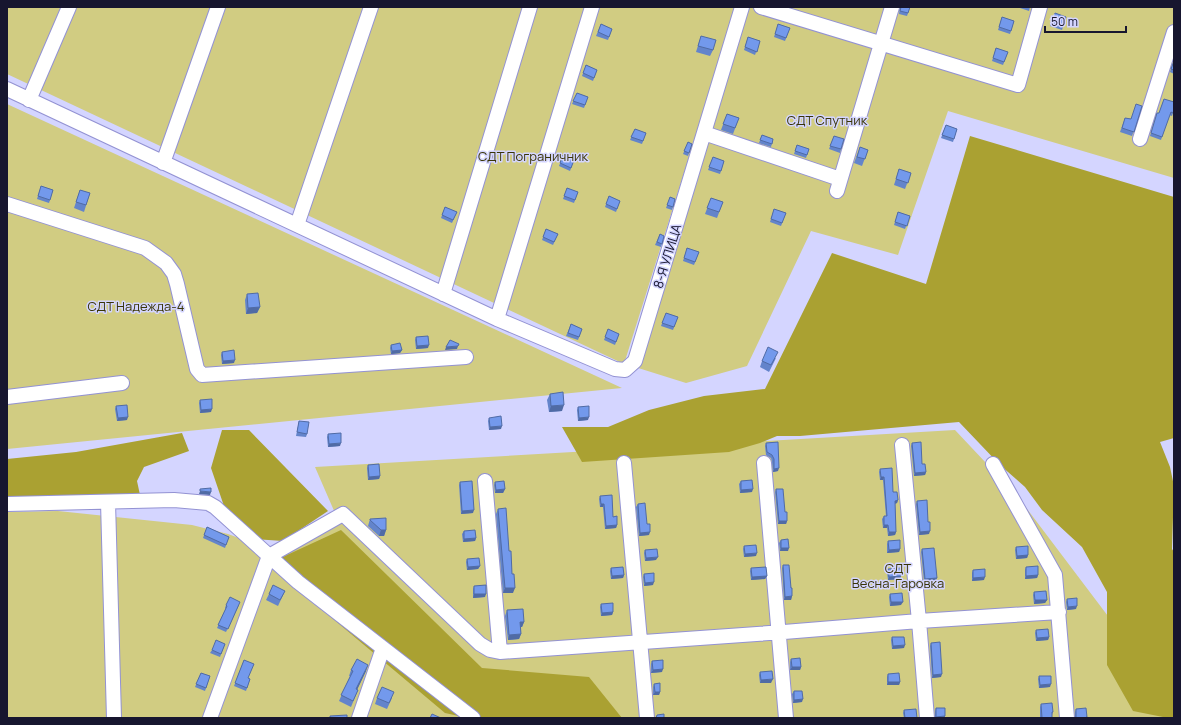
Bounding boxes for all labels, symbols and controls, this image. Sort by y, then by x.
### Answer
scale bar [1045,8,1126,34]
text: 50 m [1051,13,1078,30]
park label: СДТ Спутник [787,111,868,129]
park label: СДТ Пограничник [478,147,589,165]
street label: 8-Я УЛИЦА [649,222,685,290]
park label: СДТ Надежда-4 [88,297,185,315]
park label: СДТ Весна-Гаровка [852,559,944,592]

